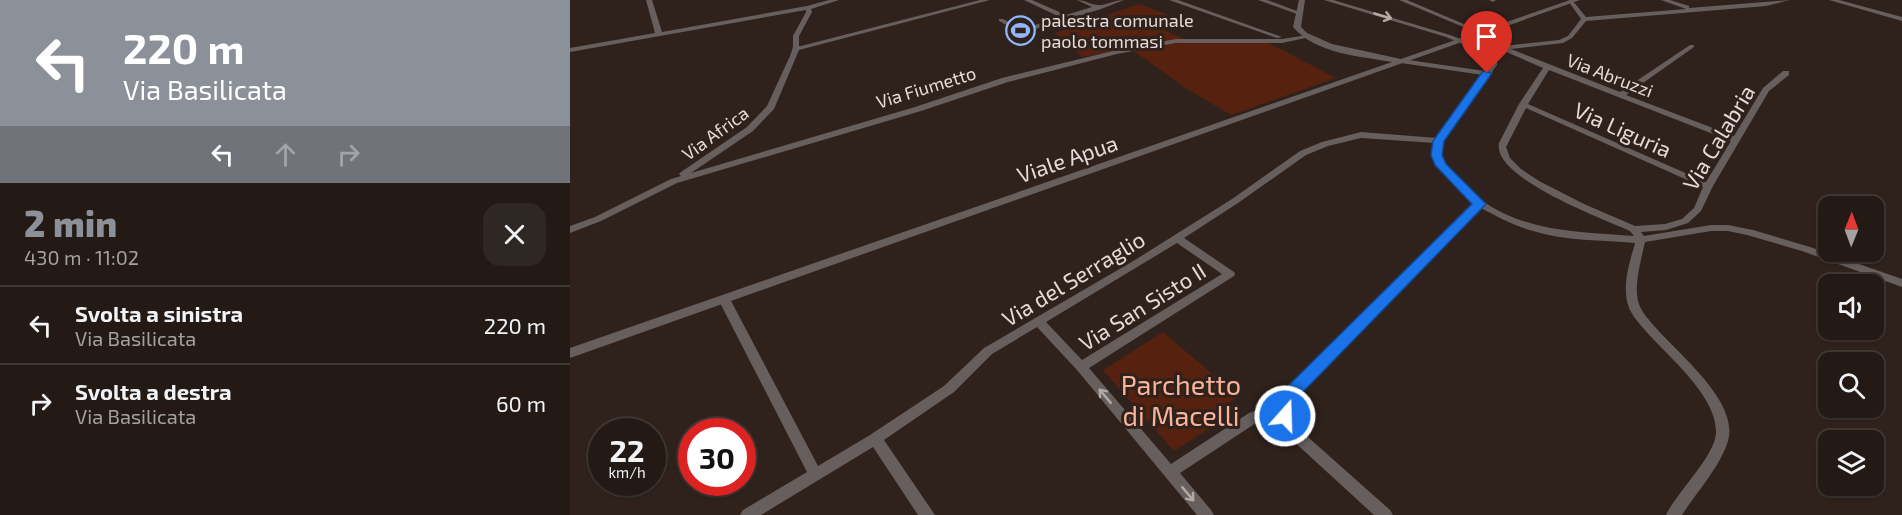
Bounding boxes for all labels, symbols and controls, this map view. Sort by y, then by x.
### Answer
place label: palestra comunale paolo tommasi [1041,9,1194,52]
one-way arrow [1373,11,1392,22]
pin [1461,11,1512,73]
sports icon: palestra comunale paolo tommasi [1004,14,1036,46]
icon: arrive [1470,20,1503,53]
text: 220 m [123,22,244,72]
icon: left [24,24,102,102]
street label: Via Abruzzi [1564,48,1656,102]
street label: Via Fiumetto [873,61,979,113]
text: Via Basilicata [123,73,287,105]
street label: Via Calabria [1676,80,1760,194]
street label: Via Liguria [1570,96,1676,162]
street label: Via Africa [677,101,753,165]
street label: Viale Apua [1013,129,1121,187]
icon: left [206,138,239,171]
icon: ahead [269,138,302,171]
icon: right [332,138,365,171]
north arrow [1818,196,1884,262]
map controls [1818,196,1884,496]
text: 2 min [24,201,117,244]
button: close [483,203,546,266]
street label: Via del Serraglio [997,225,1149,331]
text: 430 m · 11:02 [24,245,139,269]
street label: Via San Sisto II [1074,257,1210,355]
button: sound [1818,274,1884,340]
text: Svolta a sinistra [75,300,243,326]
icon: left [24,309,57,342]
text: 220 m [484,312,546,338]
text: Via Basilicata [75,326,196,350]
button: search [1818,352,1884,418]
park label: Parchetto di Macelli [1121,368,1241,431]
text: Svolta a destra [75,378,232,404]
position arrow [1253,384,1317,448]
icon: right [24,387,57,420]
one-way arrow [1098,389,1112,404]
text: 60 m [496,390,546,416]
text: Via Basilicata [75,404,196,428]
speed limit sign: 30 [678,418,756,496]
button: layers [1818,430,1884,496]
text: 22 [610,432,644,468]
text: km/h [608,463,646,481]
one-way arrow [1181,486,1195,501]

